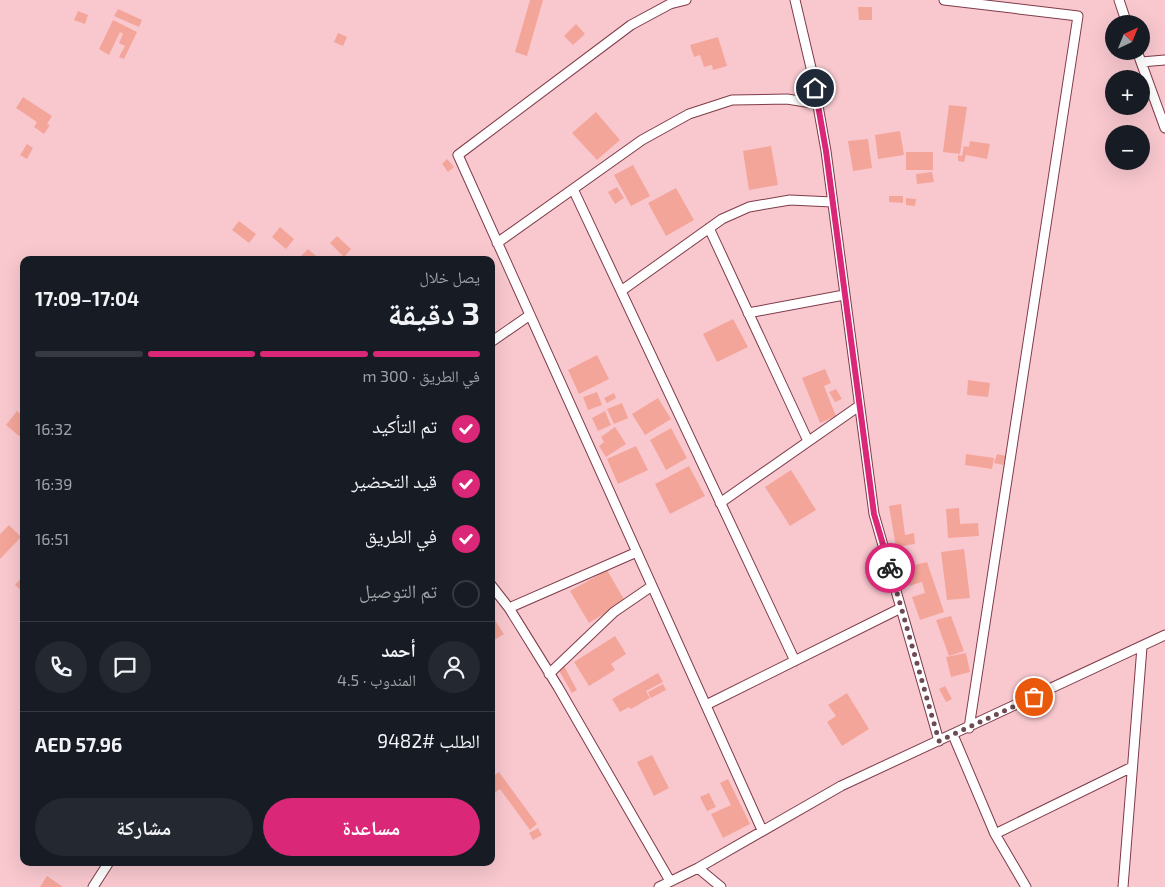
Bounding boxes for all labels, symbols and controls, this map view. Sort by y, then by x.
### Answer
north arrow [1105,15,1150,60]
map controls [1105,15,1150,170]
pin [794,67,836,109]
button: + [1105,70,1150,115]
icon: home [801,74,829,102]
button: − [1105,125,1150,170]
text: يصل خلال [420,267,480,286]
text: 17:04–17:09 [35,287,139,310]
text: 3 دقيقة [388,293,480,331]
text: في الطريق · 300 m [363,366,480,385]
text: تم التأكيد [372,414,437,437]
icon: check [452,415,480,443]
text: 16:32 [35,419,72,438]
text: قيد التحضير [352,469,437,492]
icon: check [452,470,480,498]
text: 16:39 [35,474,72,493]
text: في الطريق [365,524,437,547]
icon: check [452,525,480,553]
text: 16:51 [35,529,69,548]
courier [865,543,915,593]
icon: bike [876,554,904,582]
text: تم التوصيل [359,579,437,602]
text: أحمد [381,638,416,661]
button: phone [35,641,87,693]
button: chat [99,641,151,693]
button: person [428,641,480,693]
text: المندوب · 4.5 [337,670,416,689]
pin [1013,676,1055,718]
icon: bag [1020,683,1048,711]
text: الطلب #9482 [377,729,480,752]
text: AED 57.96 [35,733,122,756]
button: مشاركة [35,798,253,856]
button: مساعدة [263,798,480,856]

